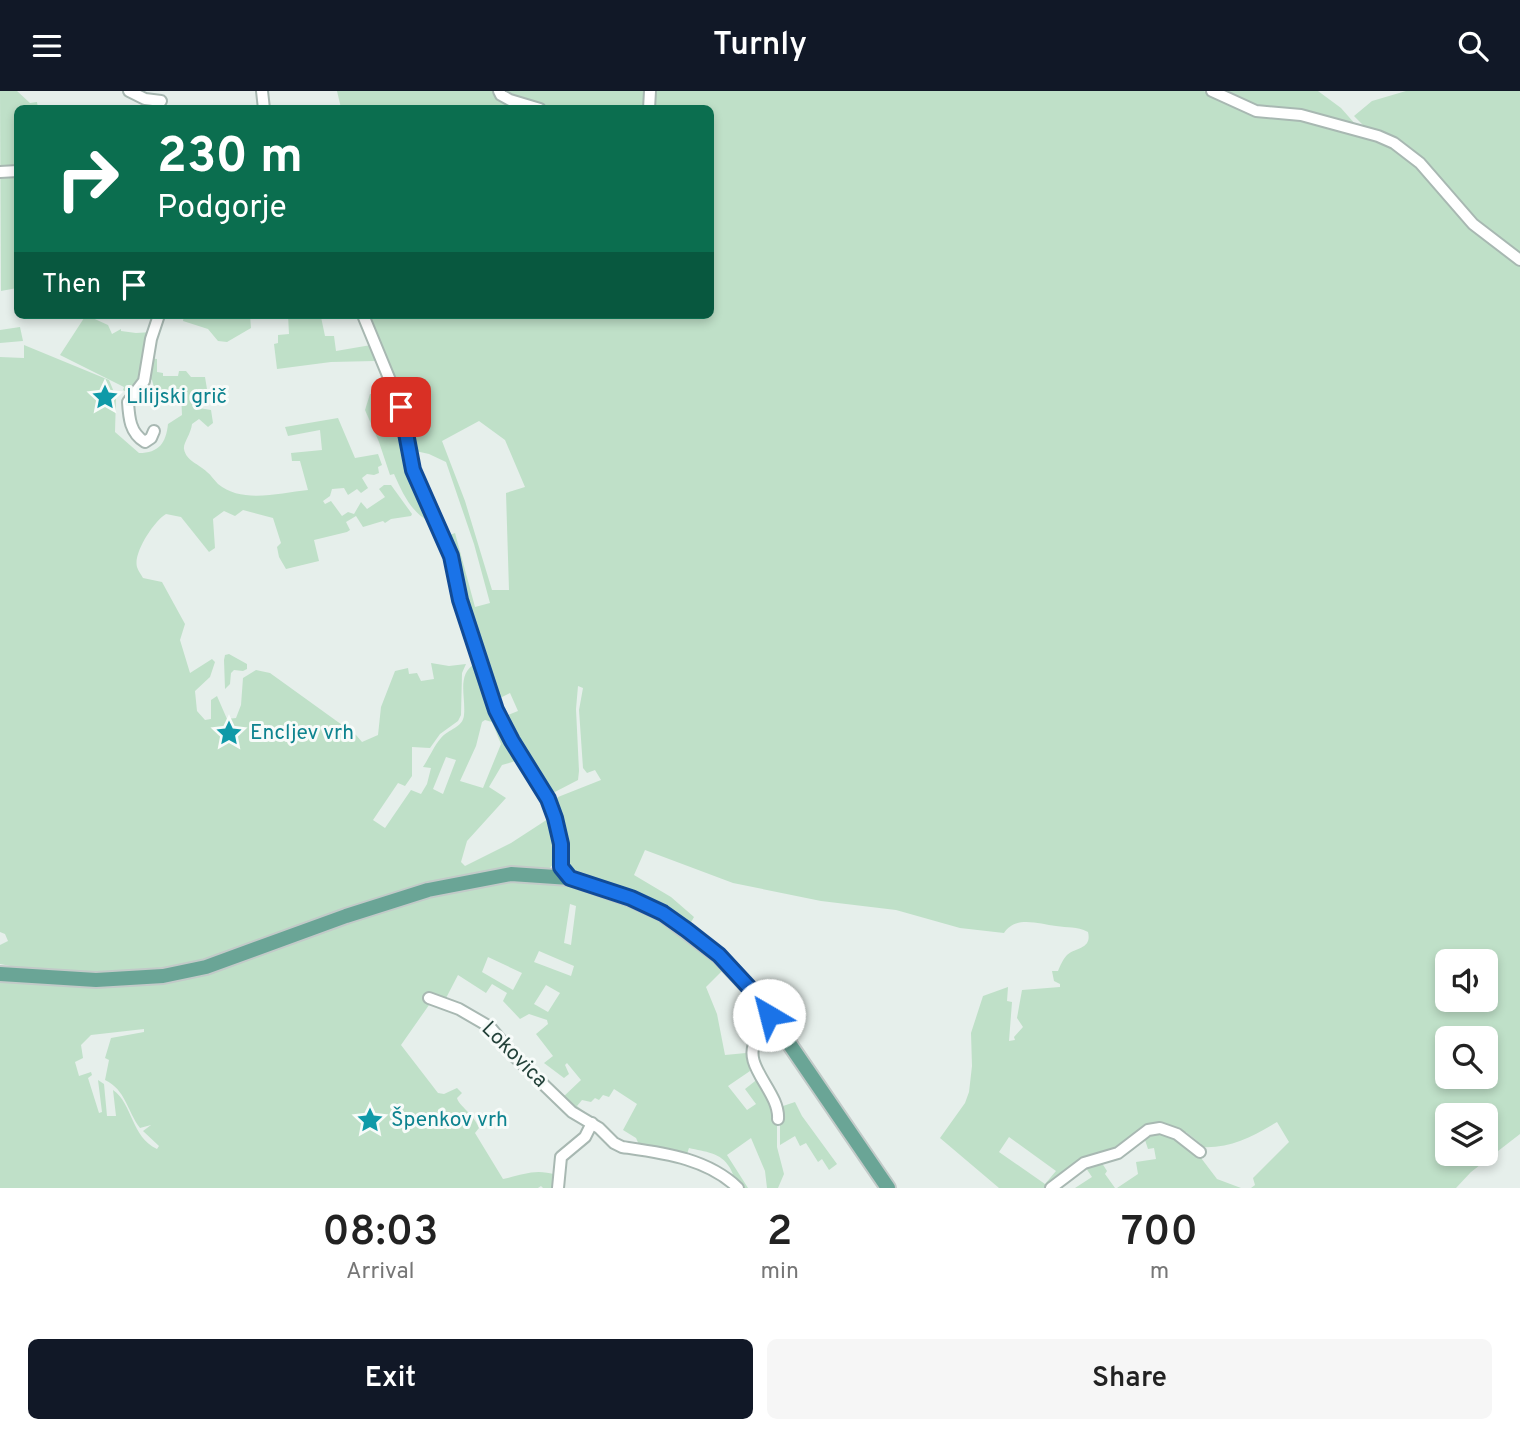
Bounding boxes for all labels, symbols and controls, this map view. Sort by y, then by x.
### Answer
text: Turnly [713,26,807,66]
icon: menu [28,27,66,65]
icon: search [1454,27,1492,65]
text: 230 m [157,128,303,190]
icon: right [42,133,133,224]
text: Podgorje [157,189,287,229]
icon: arrive [115,266,153,304]
text: Then [42,269,101,302]
pin [371,377,431,437]
place icon: Lilijski grič [90,382,120,412]
place label: Lilijski grič [126,384,227,411]
icon: arrive [382,388,420,426]
place icon: Encljev vrh [214,718,244,748]
place label: Encljev vrh [250,720,354,747]
map controls [1435,949,1498,1166]
button: sound [1435,949,1498,1012]
position arrow [732,978,806,1052]
street label: Lokovica [475,1016,553,1094]
button: search [1435,1026,1498,1089]
button: layers [1435,1103,1498,1166]
place icon: Špenkov vrh [355,1105,385,1135]
place label: Špenkov vrh [391,1106,508,1134]
text: 08:03 [322,1207,438,1260]
text: 2 [767,1207,793,1260]
text: 700 [1121,1207,1198,1260]
text: Arrival [346,1258,415,1287]
text: min [761,1258,799,1287]
text: m [1150,1258,1169,1287]
button: Exit [28,1339,753,1419]
button: Share [767,1339,1492,1419]

